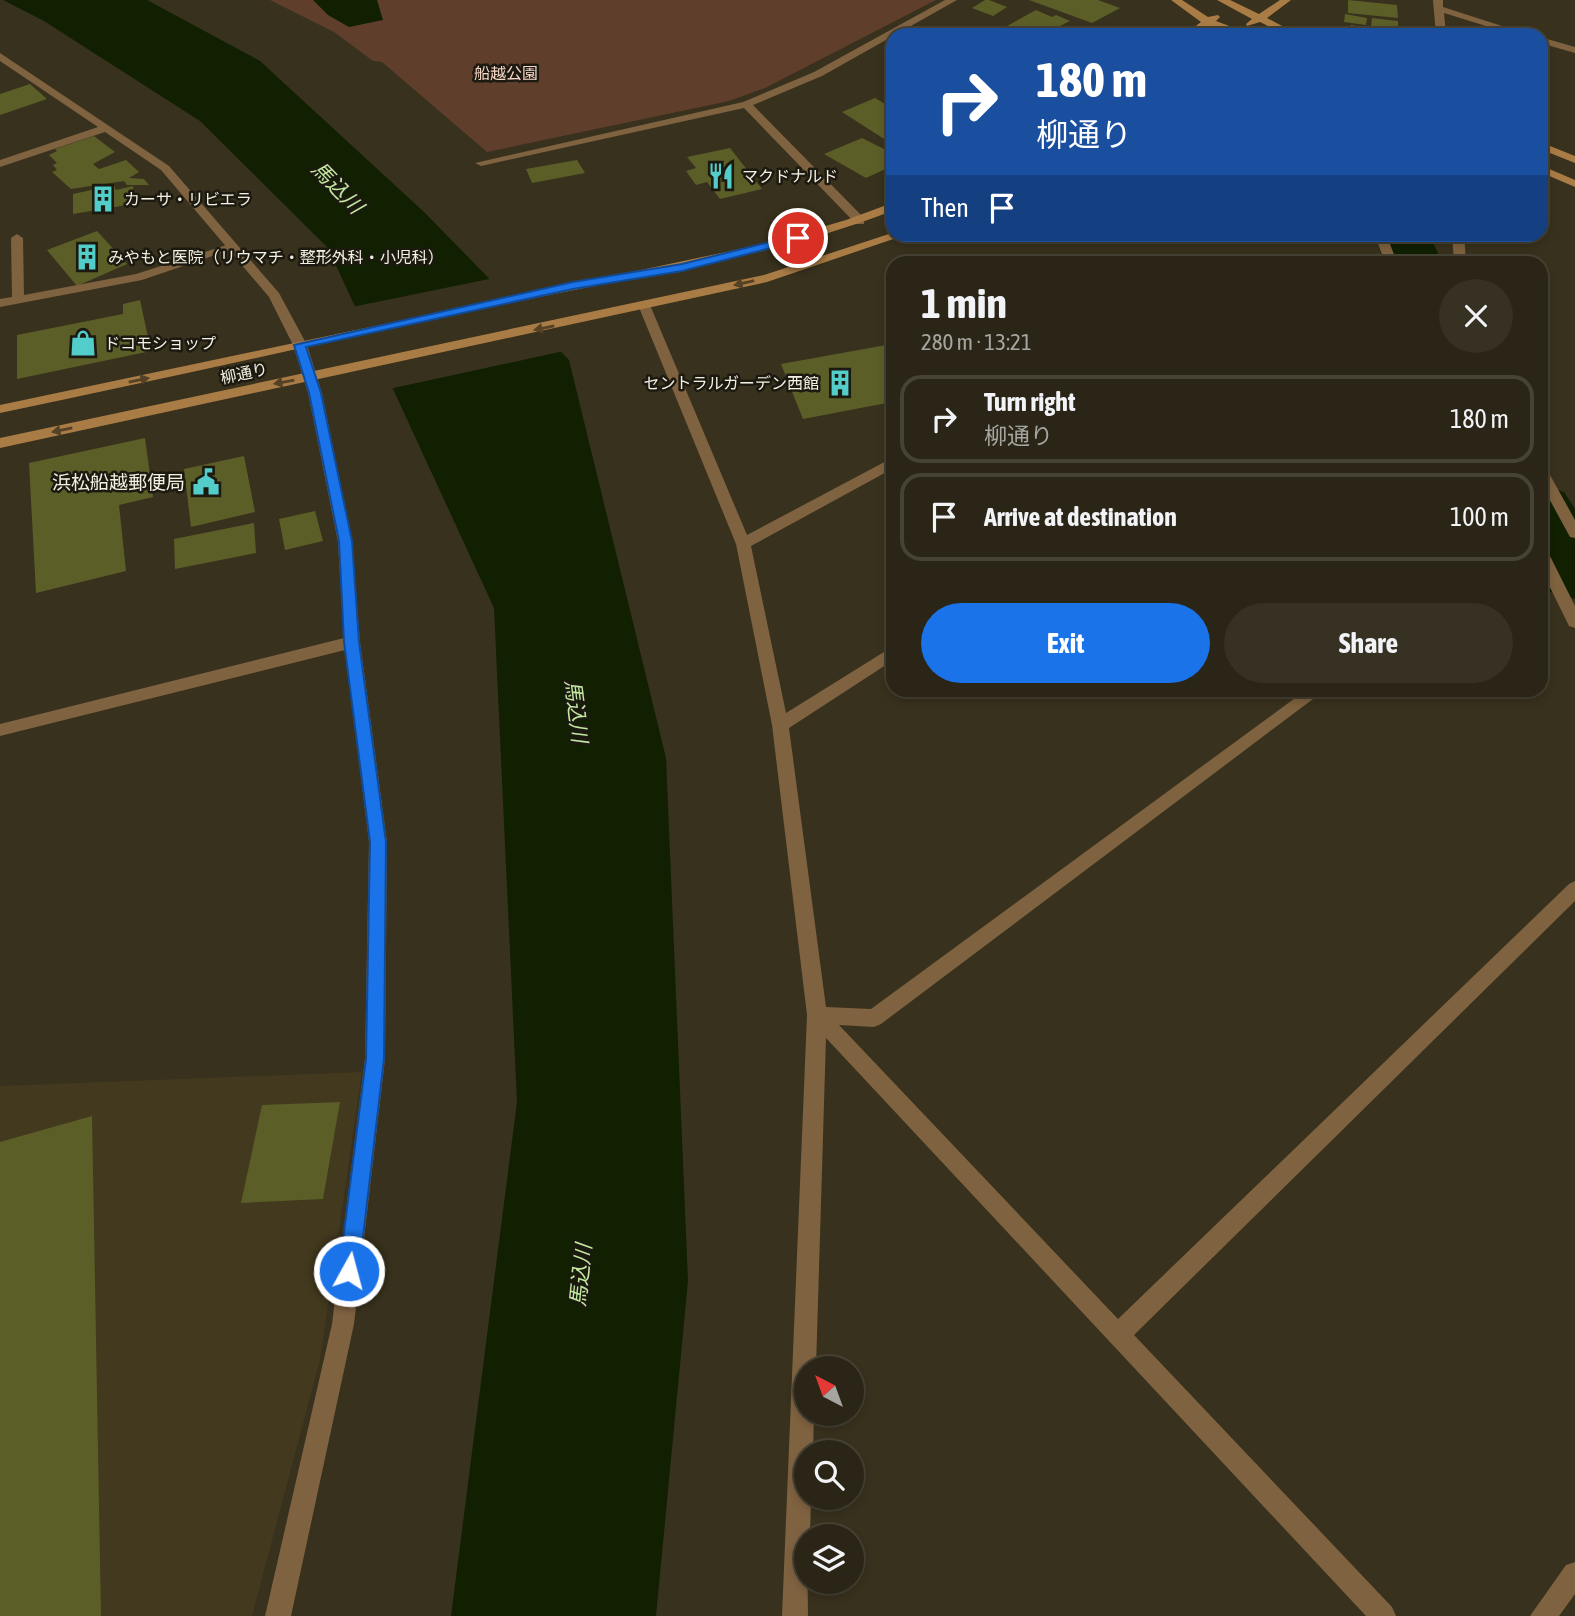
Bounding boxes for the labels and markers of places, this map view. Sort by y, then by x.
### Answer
restaurant icon: マクドナルド [706,161,736,191]
place label: マクドナルド [742,167,838,185]
building icon: カーサ・リビエラ [88,184,118,214]
place label: カーサ・リビエラ [124,190,252,208]
pin [768,208,828,268]
building icon: みやもと医院（リウマチ・整形外科・小児科） [72,242,102,272]
place label: みやもと医院（リウマチ・整形外科・小児科） [108,248,444,266]
shop icon: ドコモショップ [68,328,98,358]
place label: ドコモショップ [104,334,216,352]
building icon: セントラルガーデン西館 [825,368,855,398]
place label: セントラルガーデン西館 [643,374,819,392]
public building icon: 浜松船越郵便局 [191,467,221,497]
place label: 浜松船越郵便局 [52,471,185,493]

